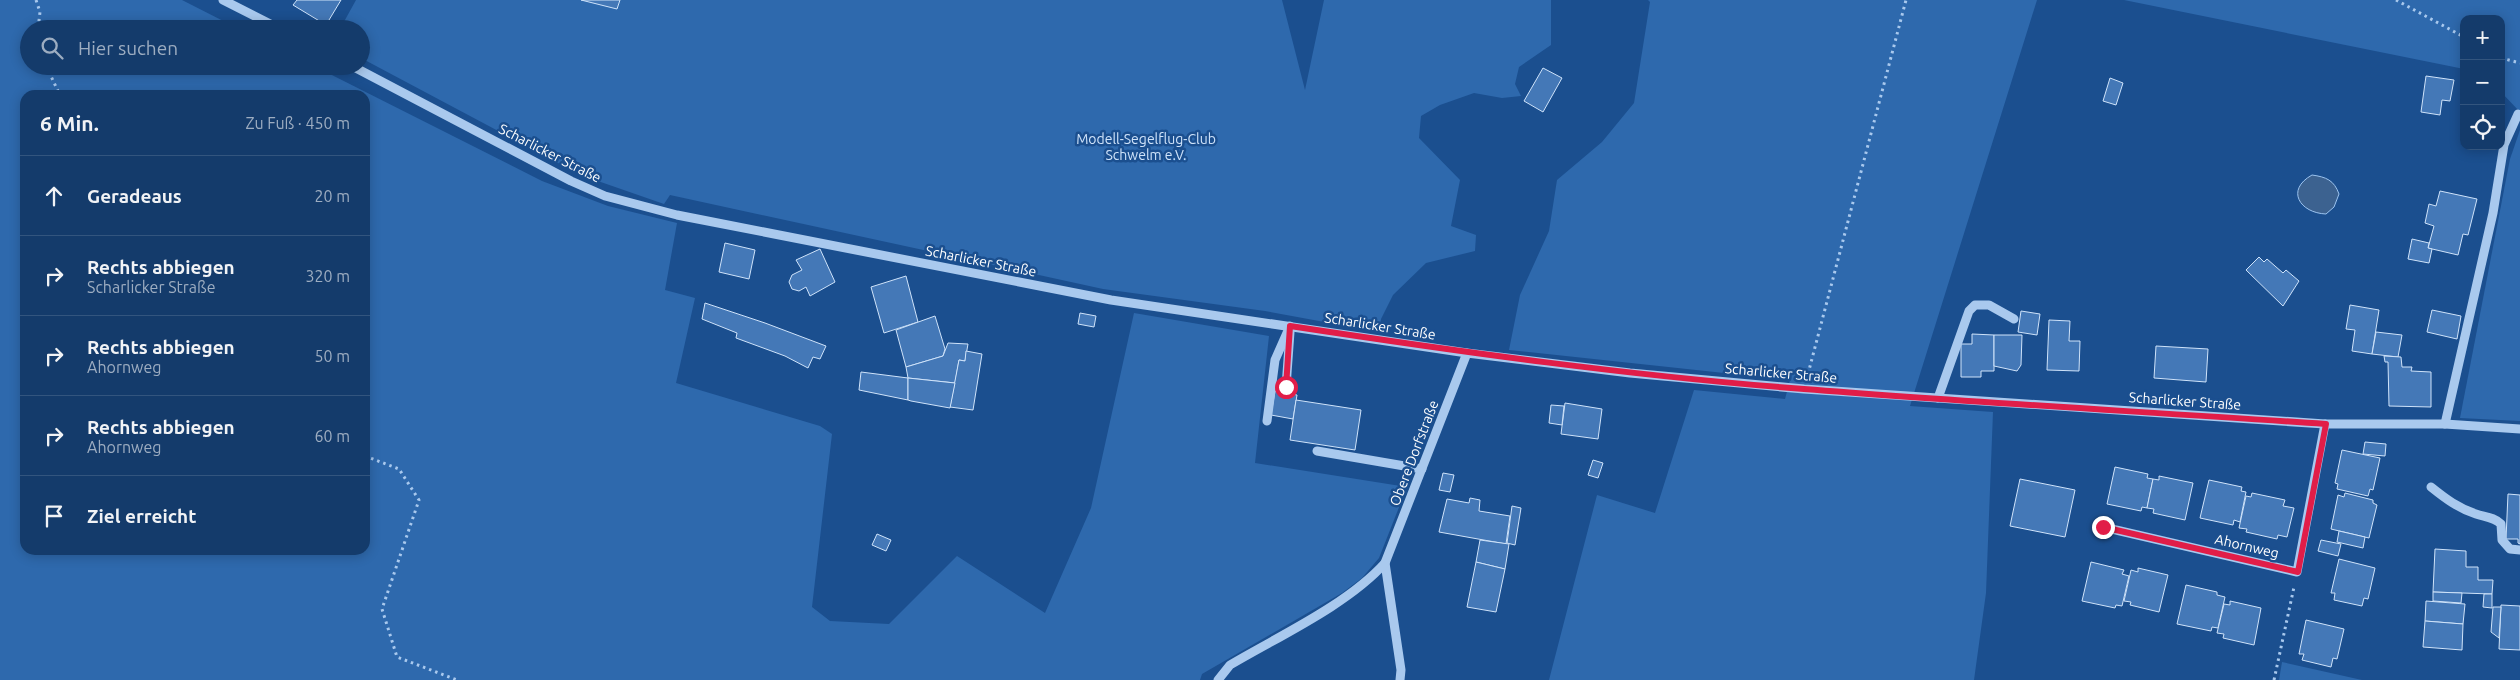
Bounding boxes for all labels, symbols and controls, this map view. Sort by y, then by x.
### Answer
map controls [2460,15,2505,150]
button: + [2460,15,2505,60]
search box [20,20,370,75]
icon: search [38,34,66,62]
text: Hier suchen [78,37,178,59]
button: − [2460,60,2505,105]
button: locate [2460,105,2505,150]
text: 6 Min. [40,111,99,135]
text: Zu Fuß · 450 m [245,114,350,132]
street label: Scharlicker Straße [496,120,604,186]
park label: Modell-Segelflug-Club Schwelm e.V. [1076,131,1216,163]
icon: ahead [40,182,68,210]
text: Geradeaus [87,185,182,207]
text: 20 m [314,187,350,205]
street label: Scharlicker Straße [924,242,1038,280]
text: Rechts abbiegen [87,256,235,278]
icon: right [40,262,68,290]
text: 320 m [305,267,350,285]
text: Scharlicker Straße [87,278,216,296]
street label: Scharlicker Straße [1323,309,1437,343]
text: Rechts abbiegen [87,336,235,358]
icon: right [40,342,68,370]
text: 50 m [314,347,350,365]
text: Ahornweg [87,358,162,376]
street label: Scharlicker Straße [1724,360,1838,386]
route start [1275,376,1298,399]
street label: Scharlicker Straße [2128,389,2242,413]
street label: Obere Dorfstraße [1386,398,1442,508]
text: Rechts abbiegen [87,416,235,438]
icon: right [40,422,68,450]
text: 60 m [314,427,350,445]
text: Ahornweg [87,438,162,456]
icon: arrive [40,502,68,530]
text: Ziel erreicht [87,505,196,527]
route end [2092,516,2115,539]
street label: Ahornweg [2213,531,2281,561]

